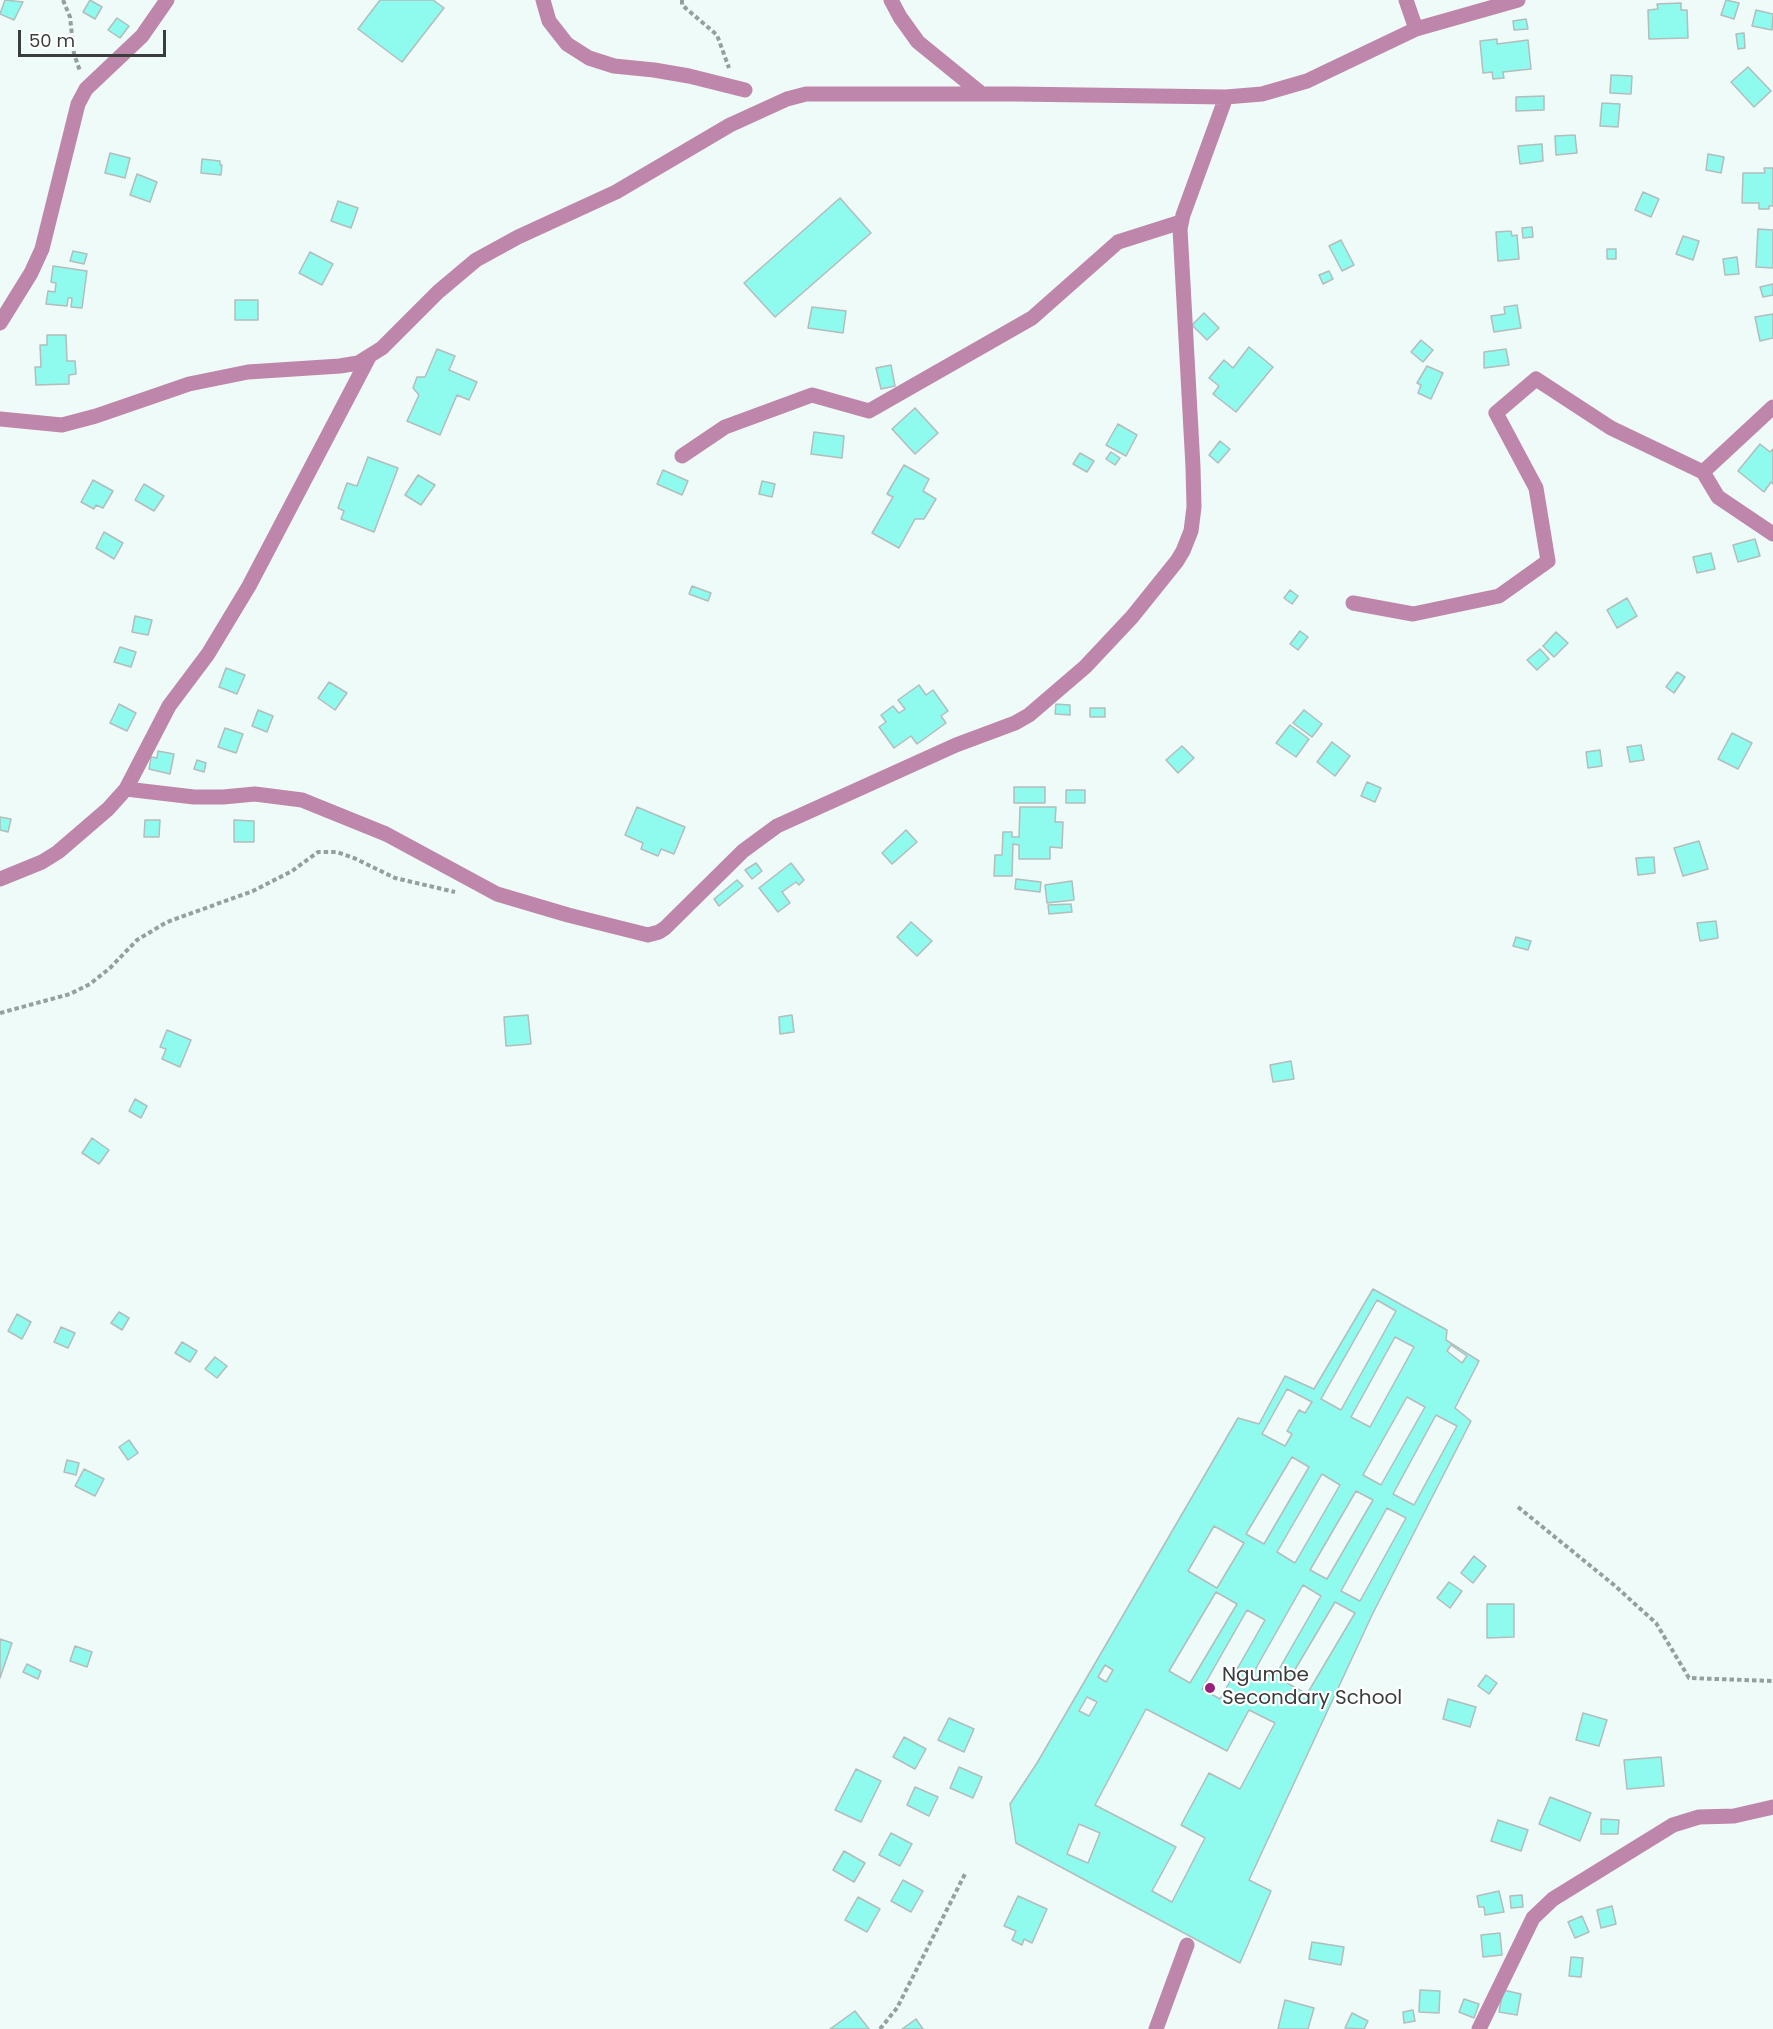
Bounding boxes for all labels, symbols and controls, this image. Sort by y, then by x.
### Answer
scale bar [21,18,170,56]
text: 50 m [29,28,75,53]
place label: Ngumbe Secondary School [1222,1664,1402,1711]
marker: Ngumbe Secondary School [1203,1681,1217,1695]

